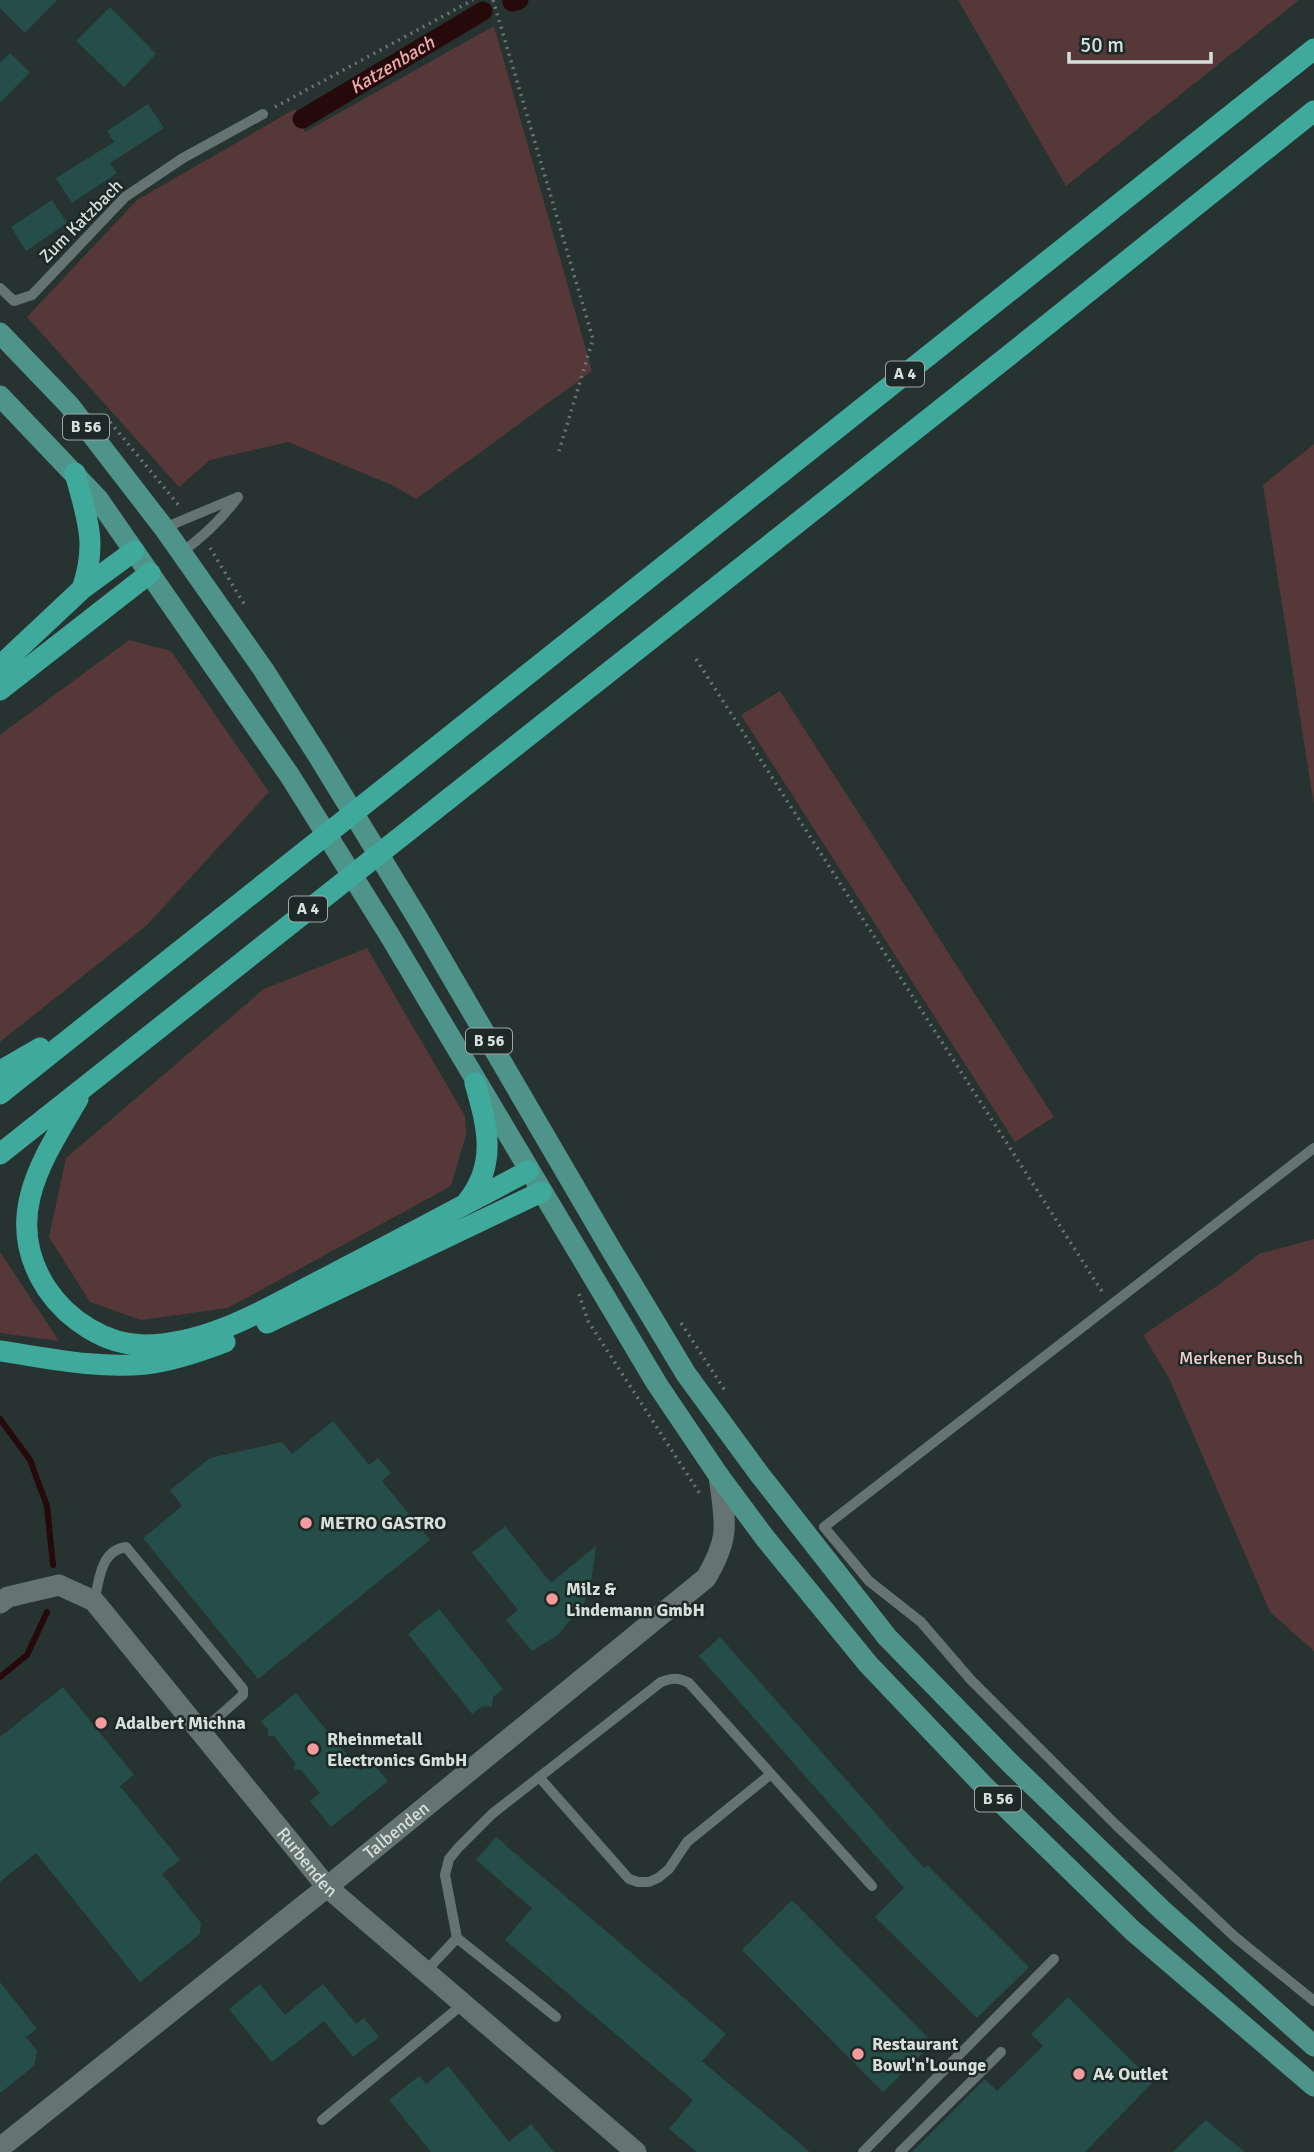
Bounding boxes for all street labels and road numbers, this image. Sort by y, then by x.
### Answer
street label: Zum Katzbach [35,175,127,267]
road number: A 4 [886,362,924,386]
road number: B 56 [63,414,109,440]
road number: A 4 [289,897,327,922]
road number: B 56 [466,1028,512,1054]
road number: B 56 [975,1786,1021,1812]
street label: Talbenden [359,1797,434,1864]
street label: Rurbenden [272,1823,342,1902]

